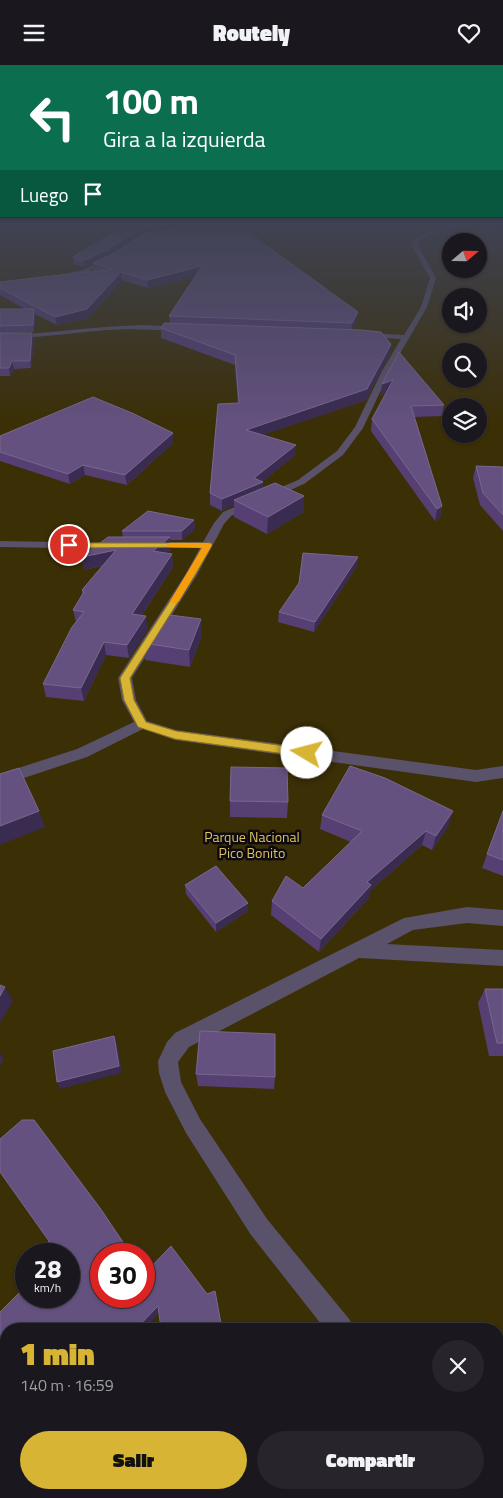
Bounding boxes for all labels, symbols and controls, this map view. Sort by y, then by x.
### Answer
text: Routely [213,16,290,50]
icon: menu [20,19,48,47]
icon: heart [455,19,483,47]
text: 100 m [103,74,199,128]
icon: left [20,85,85,150]
text: Gira a la izquierda [103,122,266,156]
text: Luego [20,180,69,209]
icon: arrive [79,180,107,208]
north arrow [442,233,488,277]
map controls [442,233,487,443]
button: sound [442,288,487,333]
button: search [442,343,487,388]
button: layers [442,398,487,443]
pin [48,524,90,566]
icon: arrive [55,531,83,559]
position arrow [280,726,332,778]
park label: Parque Nacional Pico Bonito [204,826,300,863]
speed limit sign: 30 [90,1243,155,1308]
text: 28 [33,1250,62,1288]
text: km/h [34,1278,61,1297]
text: 1 min [20,1331,95,1377]
button: close [432,1340,484,1392]
text: 140 m · 16:59 [20,1373,114,1397]
button: Salir [20,1431,247,1489]
button: Compartir [257,1431,484,1489]

